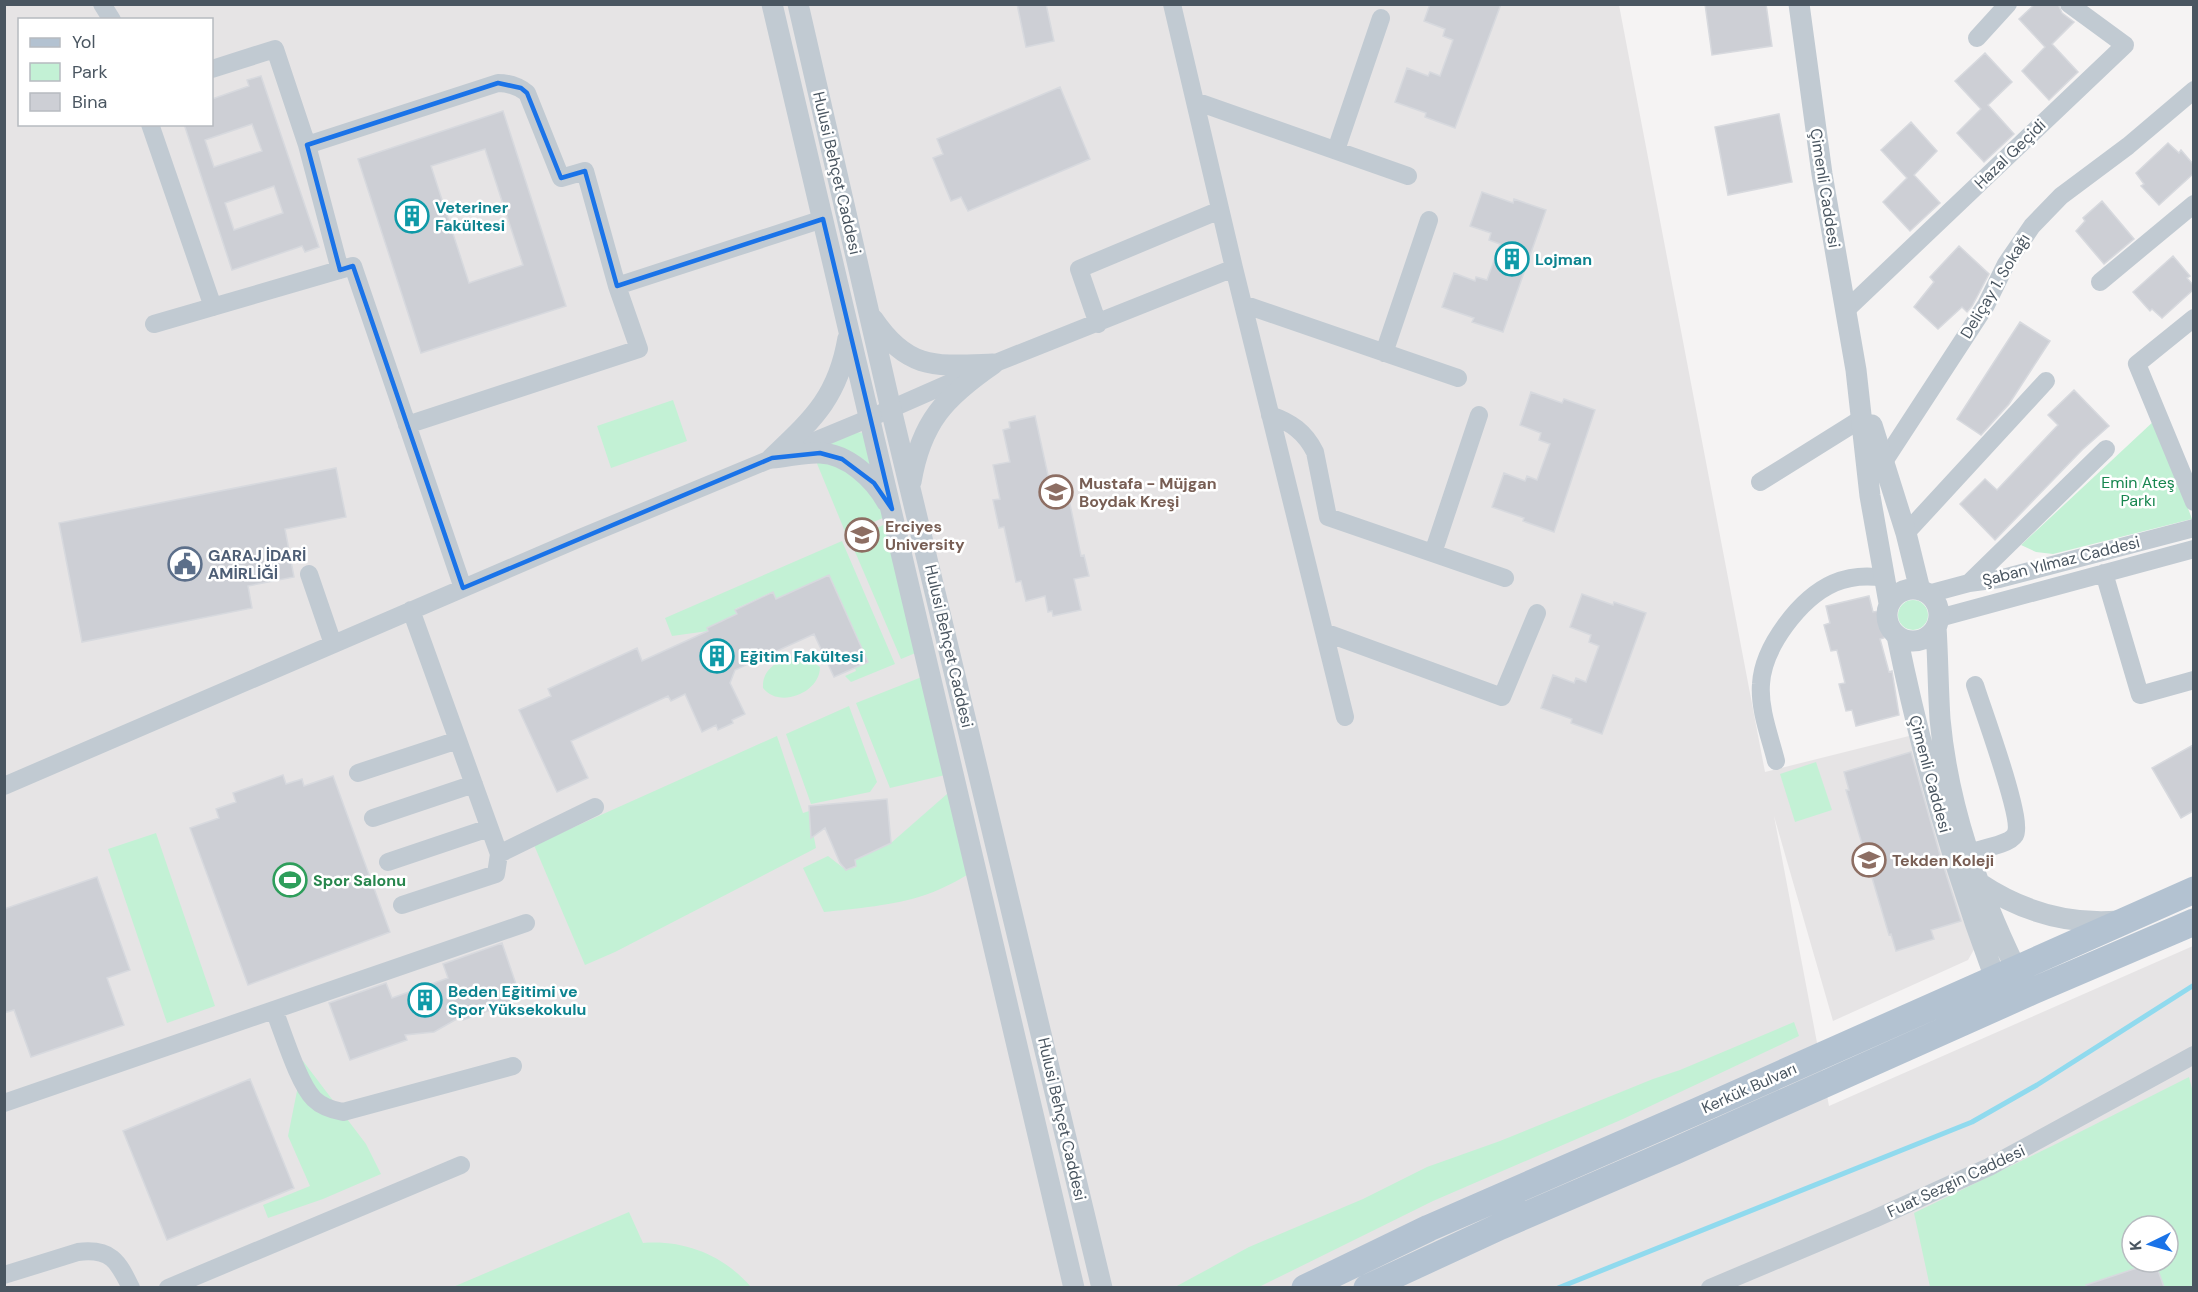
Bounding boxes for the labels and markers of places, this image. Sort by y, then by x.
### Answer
place label: Veteriner Fakültesi [435,197,509,236]
building icon: Veteriner Fakültesi [394,198,430,234]
building icon: Lojman [1494,241,1530,277]
place label: Lojman [1535,249,1592,270]
place label: Mustafa - Müjgan Boydak Kreşi [1079,473,1217,512]
school or university icon: Mustafa - Müjgan Boydak Kreşi [1038,474,1074,510]
place label: Erciyes University [885,516,965,555]
school or university icon: Erciyes University [844,517,880,553]
place label: GARAJ İDARİ AMİRLİĞİ [208,545,306,584]
public building icon: GARAJ İDARİ AMİRLİĞİ [167,546,203,582]
building icon: Eğitim Fakültesi [699,638,735,674]
place label: Eğitim Fakültesi [740,646,864,667]
school or university icon: Tekden Koleji [1851,842,1887,878]
place label: Tekden Koleji [1892,850,1994,871]
sports icon: Spor Salonu [272,862,308,898]
place label: Spor Salonu [313,870,406,891]
place label: Beden Eğitimi ve Spor Yüksekokulu [448,981,586,1020]
building icon: Beden Eğitimi ve Spor Yüksekokulu [407,982,443,1018]

